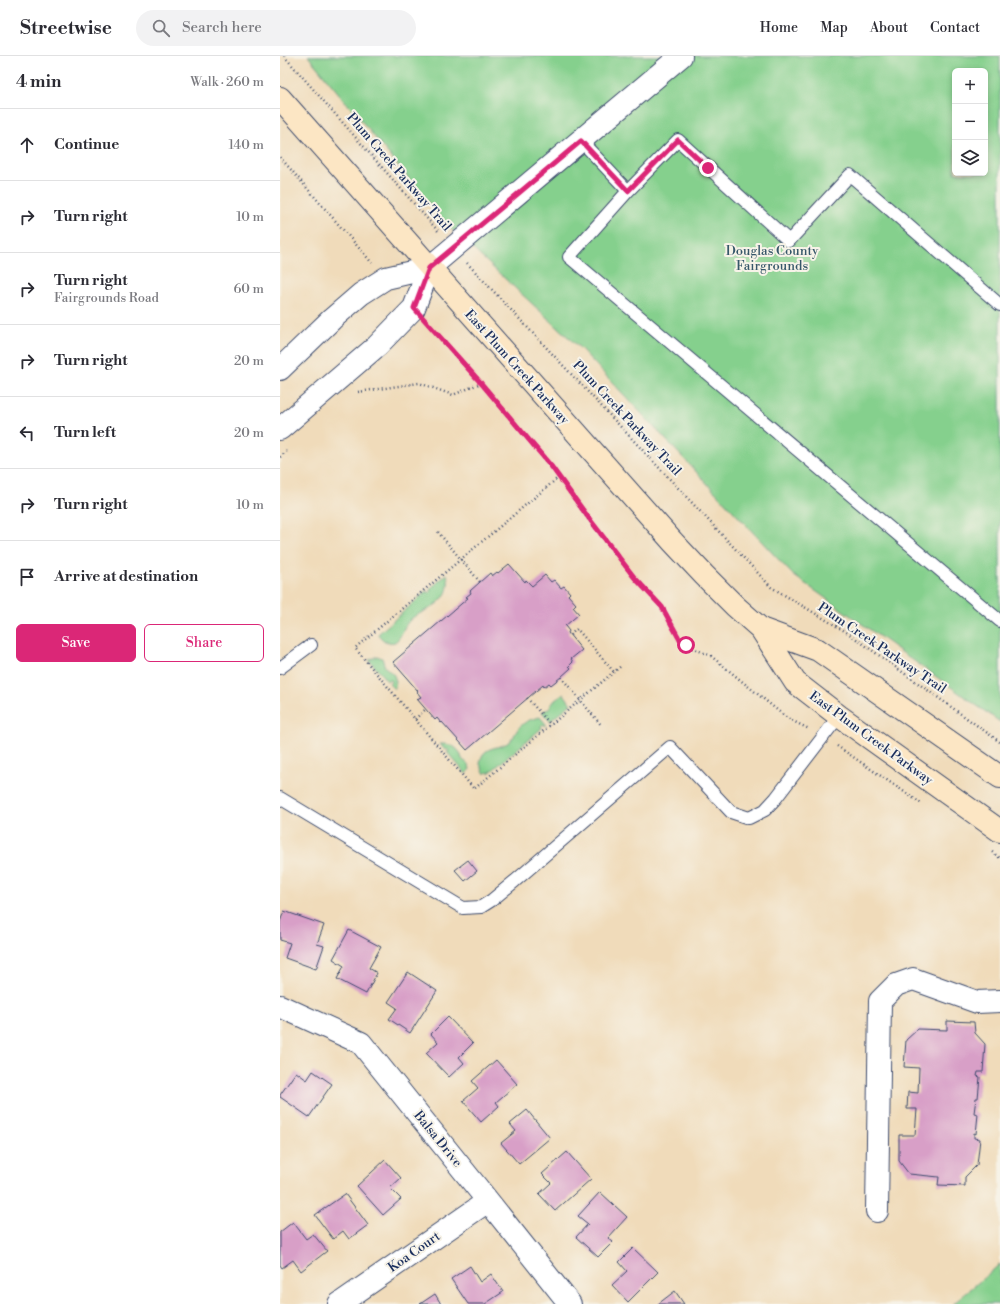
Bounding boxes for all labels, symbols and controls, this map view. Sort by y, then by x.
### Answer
search box [136,10,416,46]
text: Streetwise [20,16,112,40]
icon: search [150,17,172,39]
text: Search here [182,18,262,37]
text: Home [760,19,798,37]
text: Map [820,19,848,37]
text: About [870,19,908,37]
text: Contact [930,19,980,37]
map controls [952,68,988,176]
button: + [952,68,988,104]
text: 4 min [16,71,61,93]
text: Walk · 260 m [190,74,264,90]
button: − [952,104,988,140]
street label: Plum Creek Parkway Trail [343,110,455,235]
icon: ahead [16,134,38,156]
text: Continue [54,135,119,154]
text: 140 m [228,137,264,153]
button: layers [952,140,988,176]
route end [699,159,717,177]
icon: right [16,206,38,228]
text: Turn right [54,207,128,226]
text: 10 m [236,209,264,225]
park label: Douglas County Fairgrounds [726,243,819,274]
text: Turn right [54,271,128,290]
icon: right [16,278,38,300]
text: 60 m [233,281,264,297]
text: Fairgrounds Road [54,290,159,306]
street label: East Plum Creek Parkway [461,306,573,428]
icon: right [16,350,38,372]
text: Turn right [54,351,128,370]
text: 20 m [234,353,264,369]
street label: Plum Creek Parkway Trail [569,357,685,479]
icon: left [16,422,38,444]
text: Turn left [54,423,116,442]
text: 20 m [234,425,264,441]
icon: right [16,494,38,516]
text: Turn right [54,495,128,514]
text: 10 m [236,497,264,513]
icon: arrive [16,566,38,588]
text: Arrive at destination [54,567,198,586]
street label: Plum Creek Parkway Trail [815,599,949,697]
button: Save [16,624,136,662]
button: Share [144,624,264,662]
route start [677,636,695,654]
street label: East Plum Creek Parkway [806,688,936,789]
street label: Balsa Drive [410,1107,466,1171]
street label: Koa Court [385,1228,444,1276]

